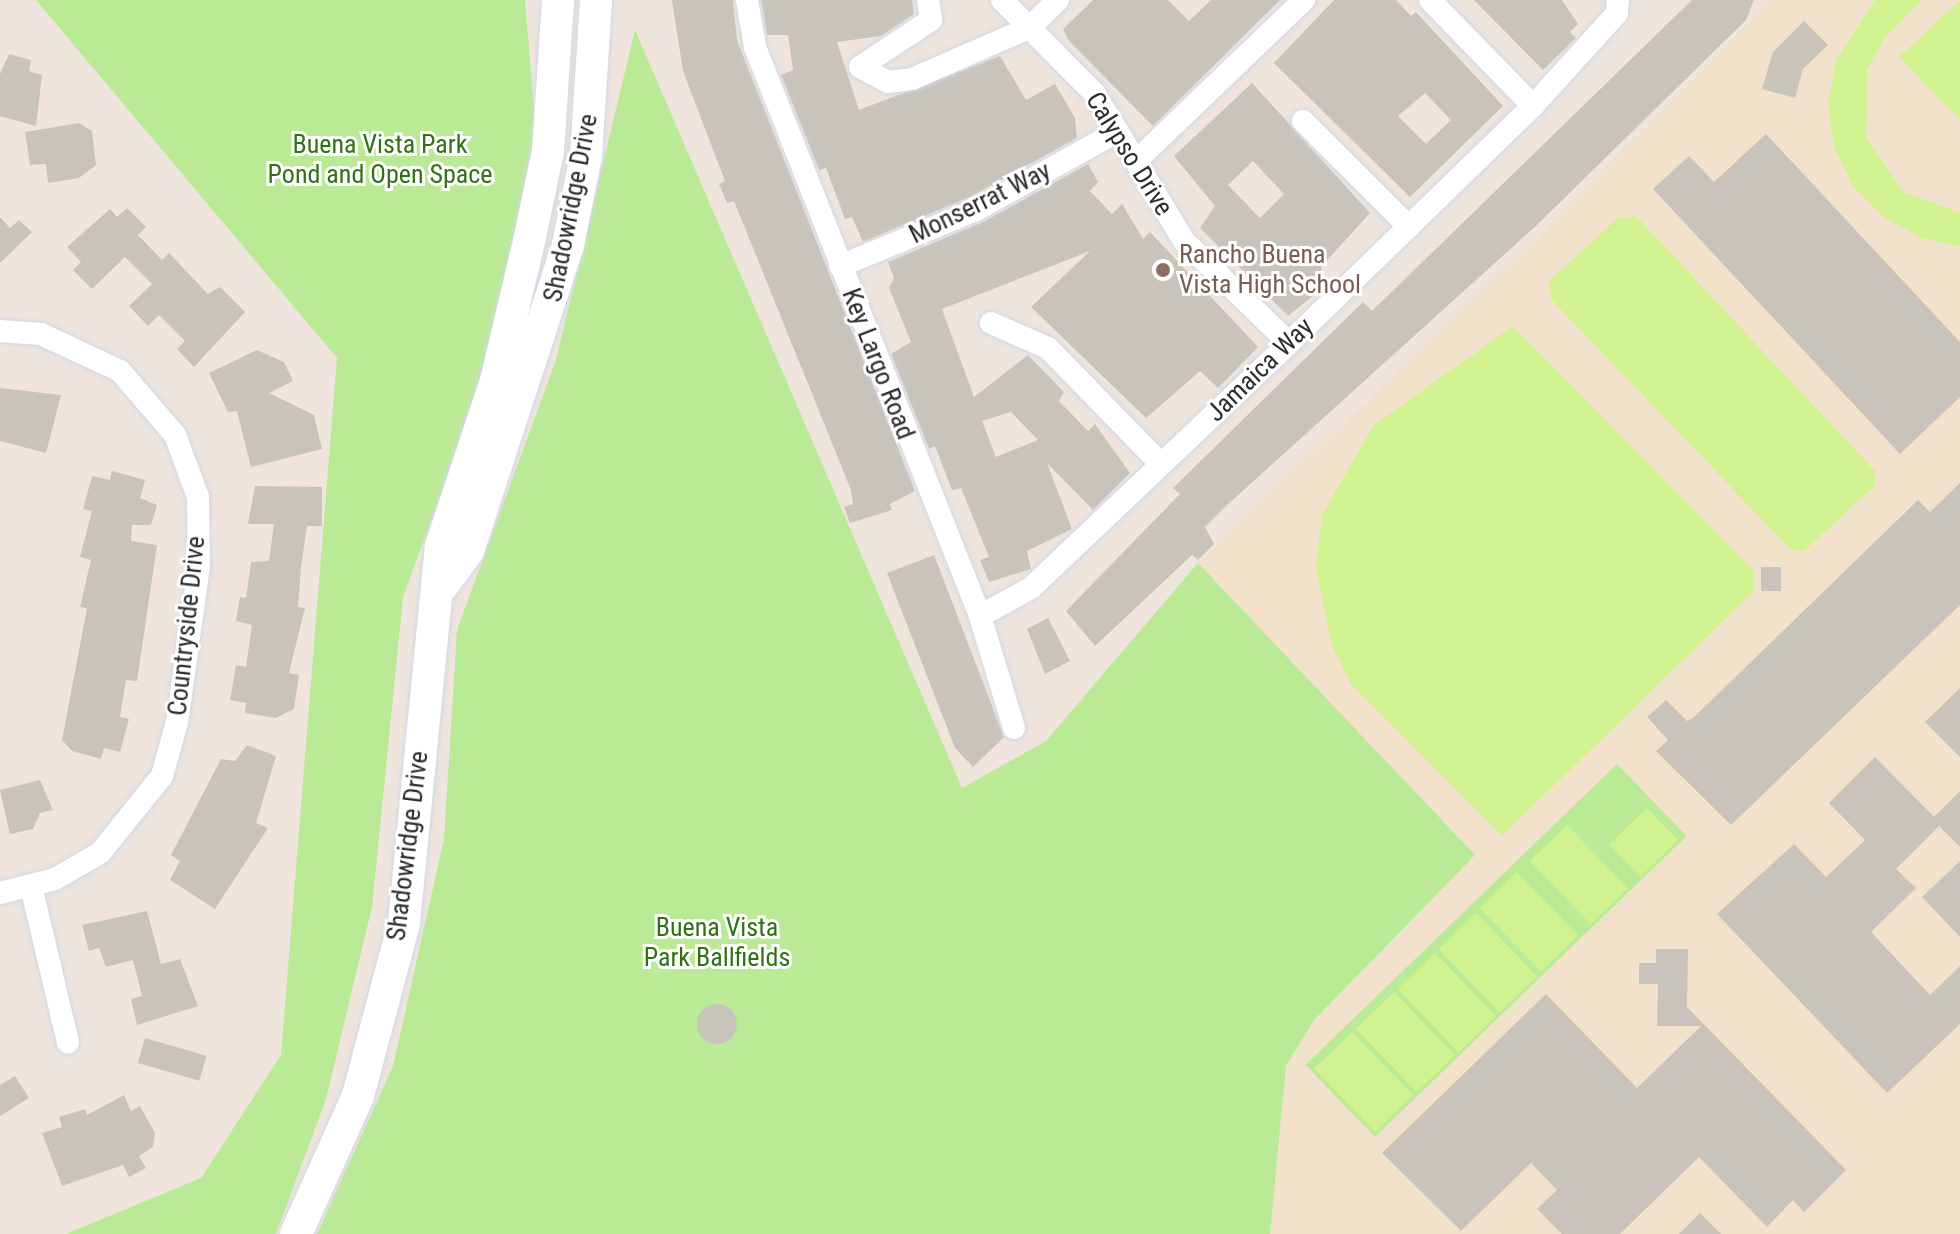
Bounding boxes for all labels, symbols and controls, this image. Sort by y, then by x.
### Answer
street label: Calypso Drive [1079,87,1179,221]
street label: Shadowridge Drive [537,111,605,305]
park label: Buena Vista Park Pond and Open Space [268,129,492,190]
street label: Monserrat Way [904,155,1056,251]
place label: Rancho Buena Vista High School [1179,239,1361,300]
marker: Rancho Buena Vista High School [1154,261,1172,279]
street label: Key Largo Road [835,284,921,444]
street label: Jamaica Way [1200,312,1320,428]
street label: Countryside Drive [162,535,212,717]
street label: Shadowridge Drive [381,749,435,943]
park label: Buena Vista Park Ballfields [644,912,790,974]

